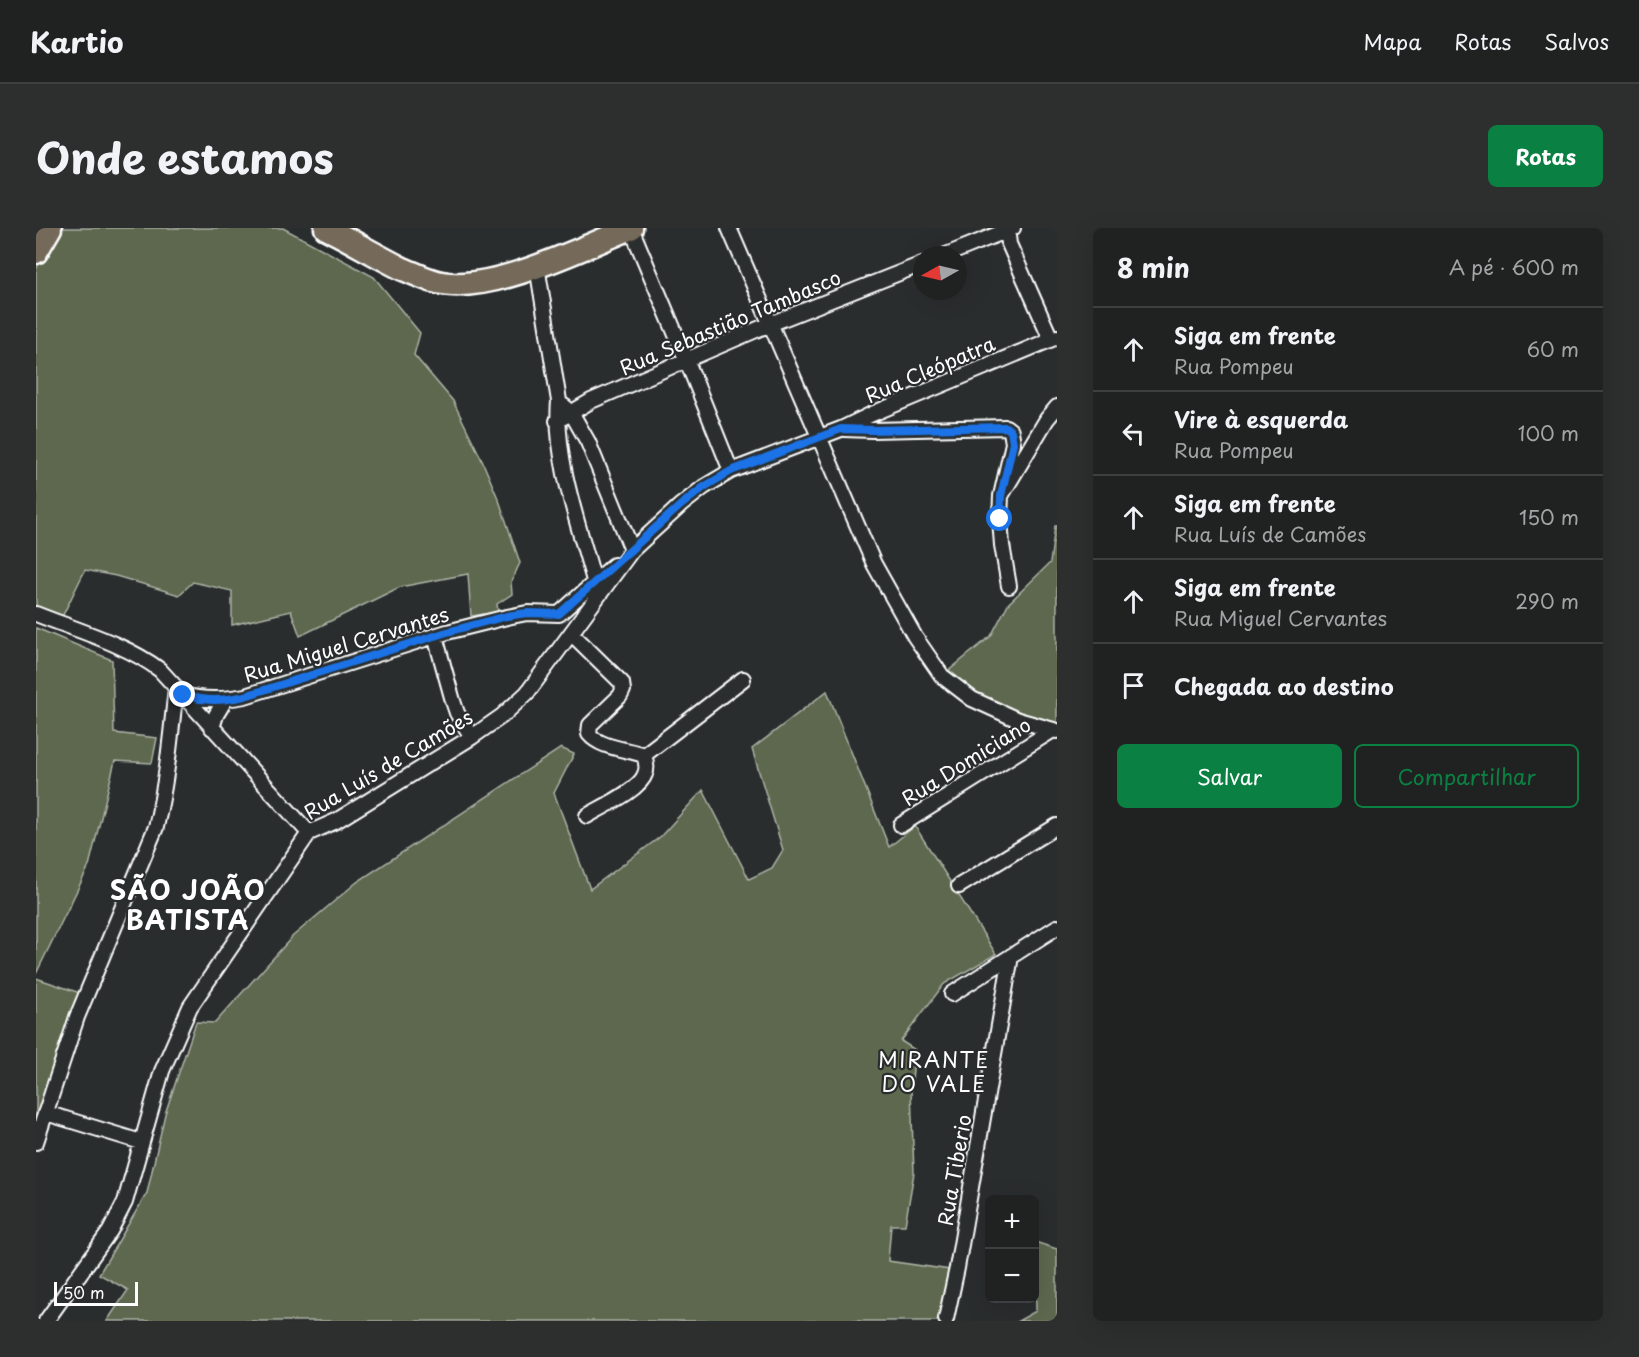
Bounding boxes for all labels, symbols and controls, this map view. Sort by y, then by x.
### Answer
text: Kartio [30,20,124,63]
text: Mapa [1364,25,1421,57]
text: Rotas [1454,25,1511,57]
text: Salvos [1544,25,1609,57]
text: Onde estamos [36,125,334,188]
button: Rotas [1488,125,1603,187]
north arrow [913,246,967,300]
text: 8 min [1117,248,1190,287]
text: A pé · 600 m [1449,252,1579,282]
street label: Rua Sebastião Tambasco [615,262,845,382]
text: Siga em frente [1174,318,1336,351]
street label: Rua Cleópatra [860,328,1000,410]
icon: ahead [1117,333,1150,366]
text: 60 m [1527,334,1579,364]
text: Rua Pompeu [1174,351,1294,381]
text: Vire à esquerda [1174,402,1348,435]
icon: left [1117,417,1150,450]
text: 100 m [1518,418,1579,448]
text: Rua Pompeu [1174,435,1294,465]
text: Siga em frente [1174,486,1336,519]
icon: ahead [1117,501,1150,534]
text: 150 m [1519,502,1579,532]
route start [986,505,1012,531]
text: Rua Luís de Camões [1174,519,1366,549]
text: Siga em frente [1174,570,1336,603]
icon: ahead [1117,585,1150,618]
text: 290 m [1515,586,1579,616]
street label: Rua Miguel Cervantes [240,599,452,689]
text: Rua Miguel Cervantes [1174,603,1387,633]
icon: arrive [1117,669,1150,702]
text: Chegada ao destino [1174,669,1394,702]
route end [169,681,195,707]
street label: Rua Luís de Camões [298,702,478,826]
street label: Rua Domiciano [896,709,1036,813]
button: Salvar [1117,744,1342,808]
button: Compartilhar [1354,744,1579,808]
district label: SÃO JOÃO BATISTA [110,870,266,939]
district label: MIRANTE DO VALE [878,1043,990,1099]
street label: Rua Tiberio [929,1112,979,1228]
map controls [985,1195,1039,1303]
button: + [985,1195,1039,1249]
button: − [985,1249,1039,1303]
scale bar [54,1279,138,1306]
text: 50 m [63,1280,104,1304]

